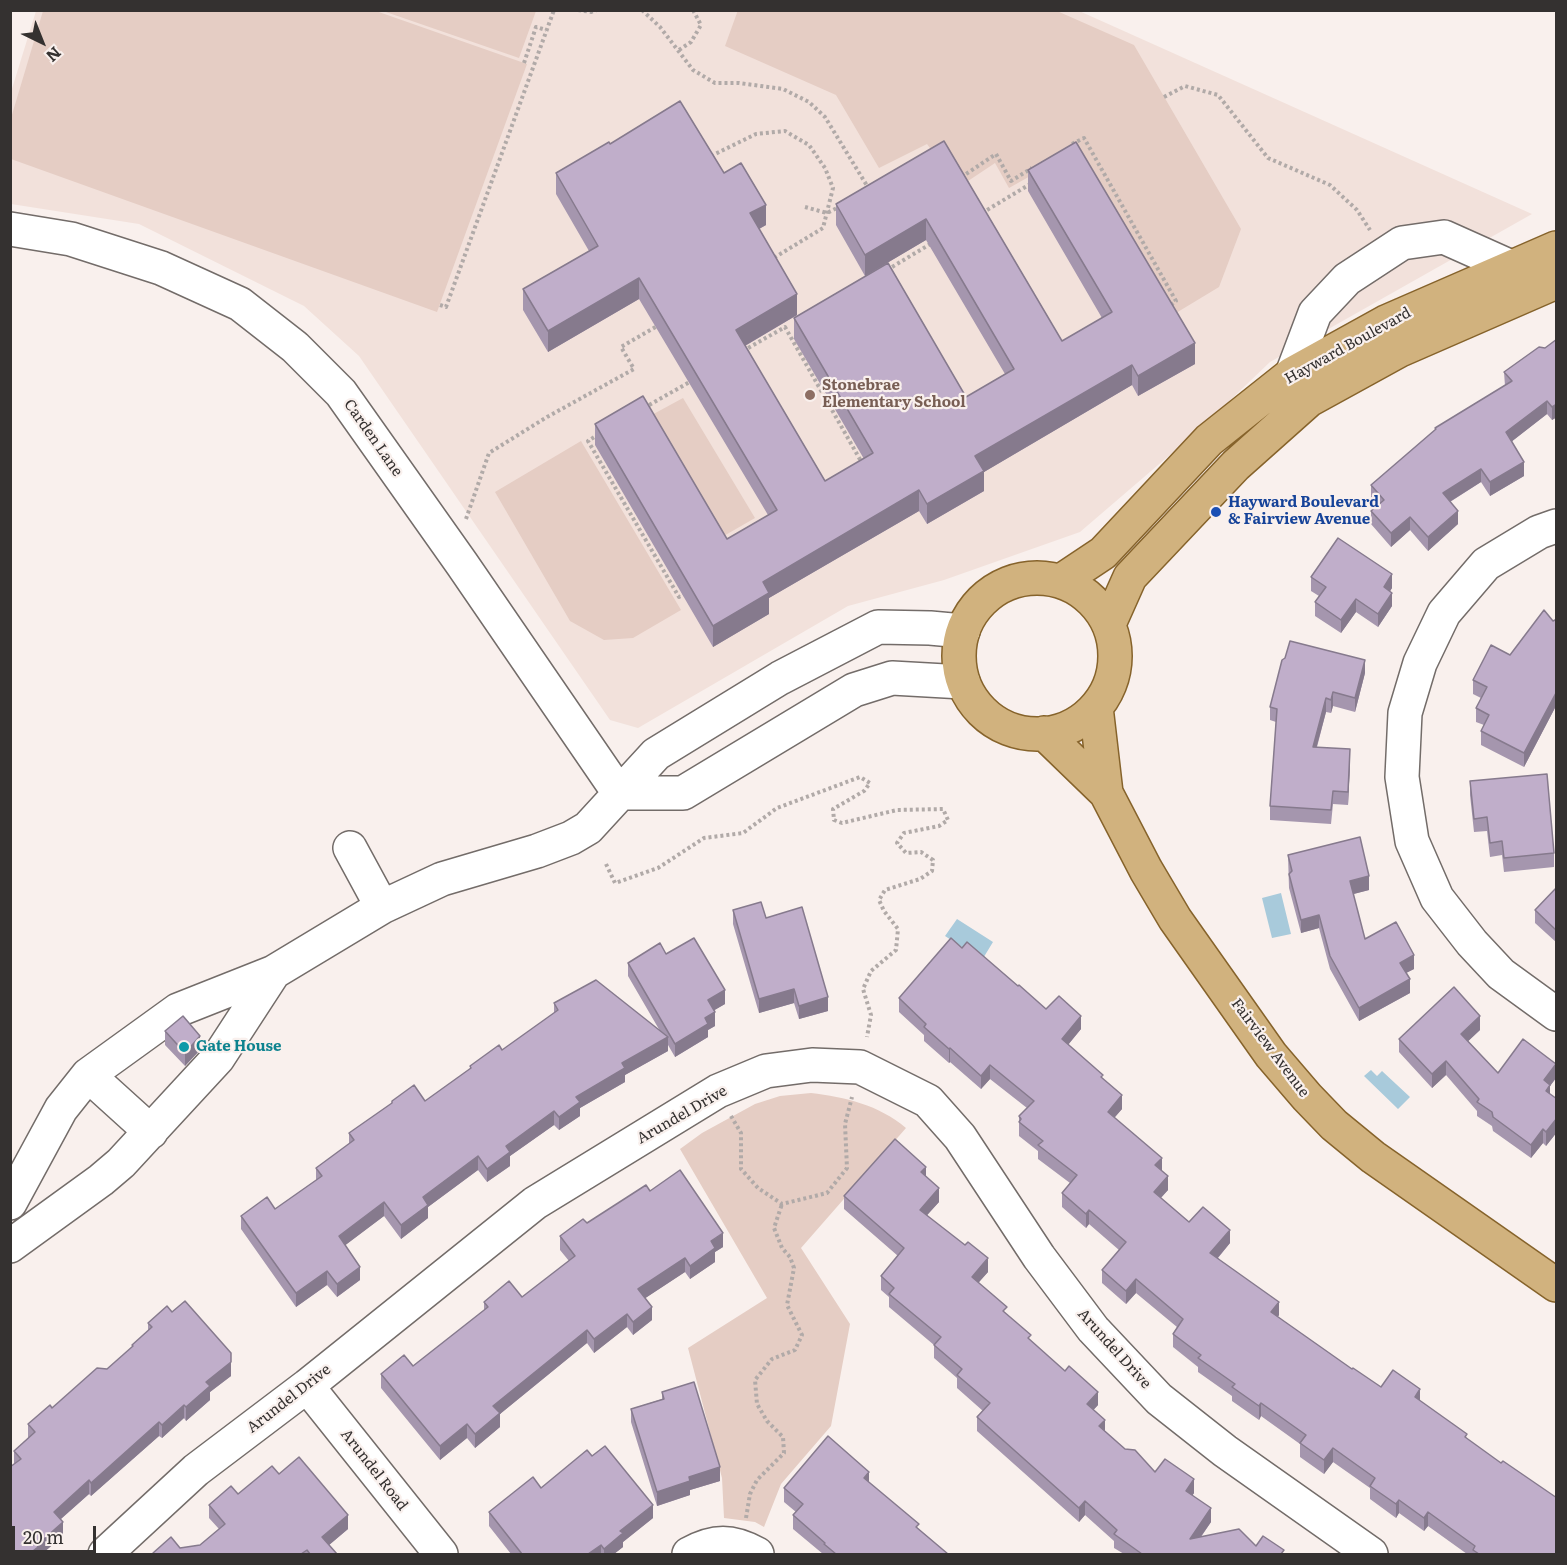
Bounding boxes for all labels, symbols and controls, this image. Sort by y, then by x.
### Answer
north arrow [12,12,72,72]
text: N [41,42,67,69]
street label: Hayward Boulevard [1282,304,1414,388]
place label: Stonebrae Elementary School [822,377,966,412]
marker: Stonebrae Elementary School [803,388,817,402]
street label: Carden Lane [340,396,406,480]
place label: Hayward Boulevard & Fairview Avenue [1228,494,1379,529]
marker: Hayward Boulevard & Fairview Avenue [1209,505,1223,519]
street label: Fairview Avenue [1227,995,1313,1101]
place label: Gate House [196,1038,282,1056]
marker: Gate House [177,1040,191,1054]
street label: Arundel Drive [634,1082,730,1148]
street label: Arundel Drive [1073,1305,1155,1393]
street label: Arundel Drive [244,1361,334,1437]
street label: Arundel Road [337,1426,411,1514]
scale bar [15,1514,99,1552]
text: 20 m [23,1523,64,1550]

